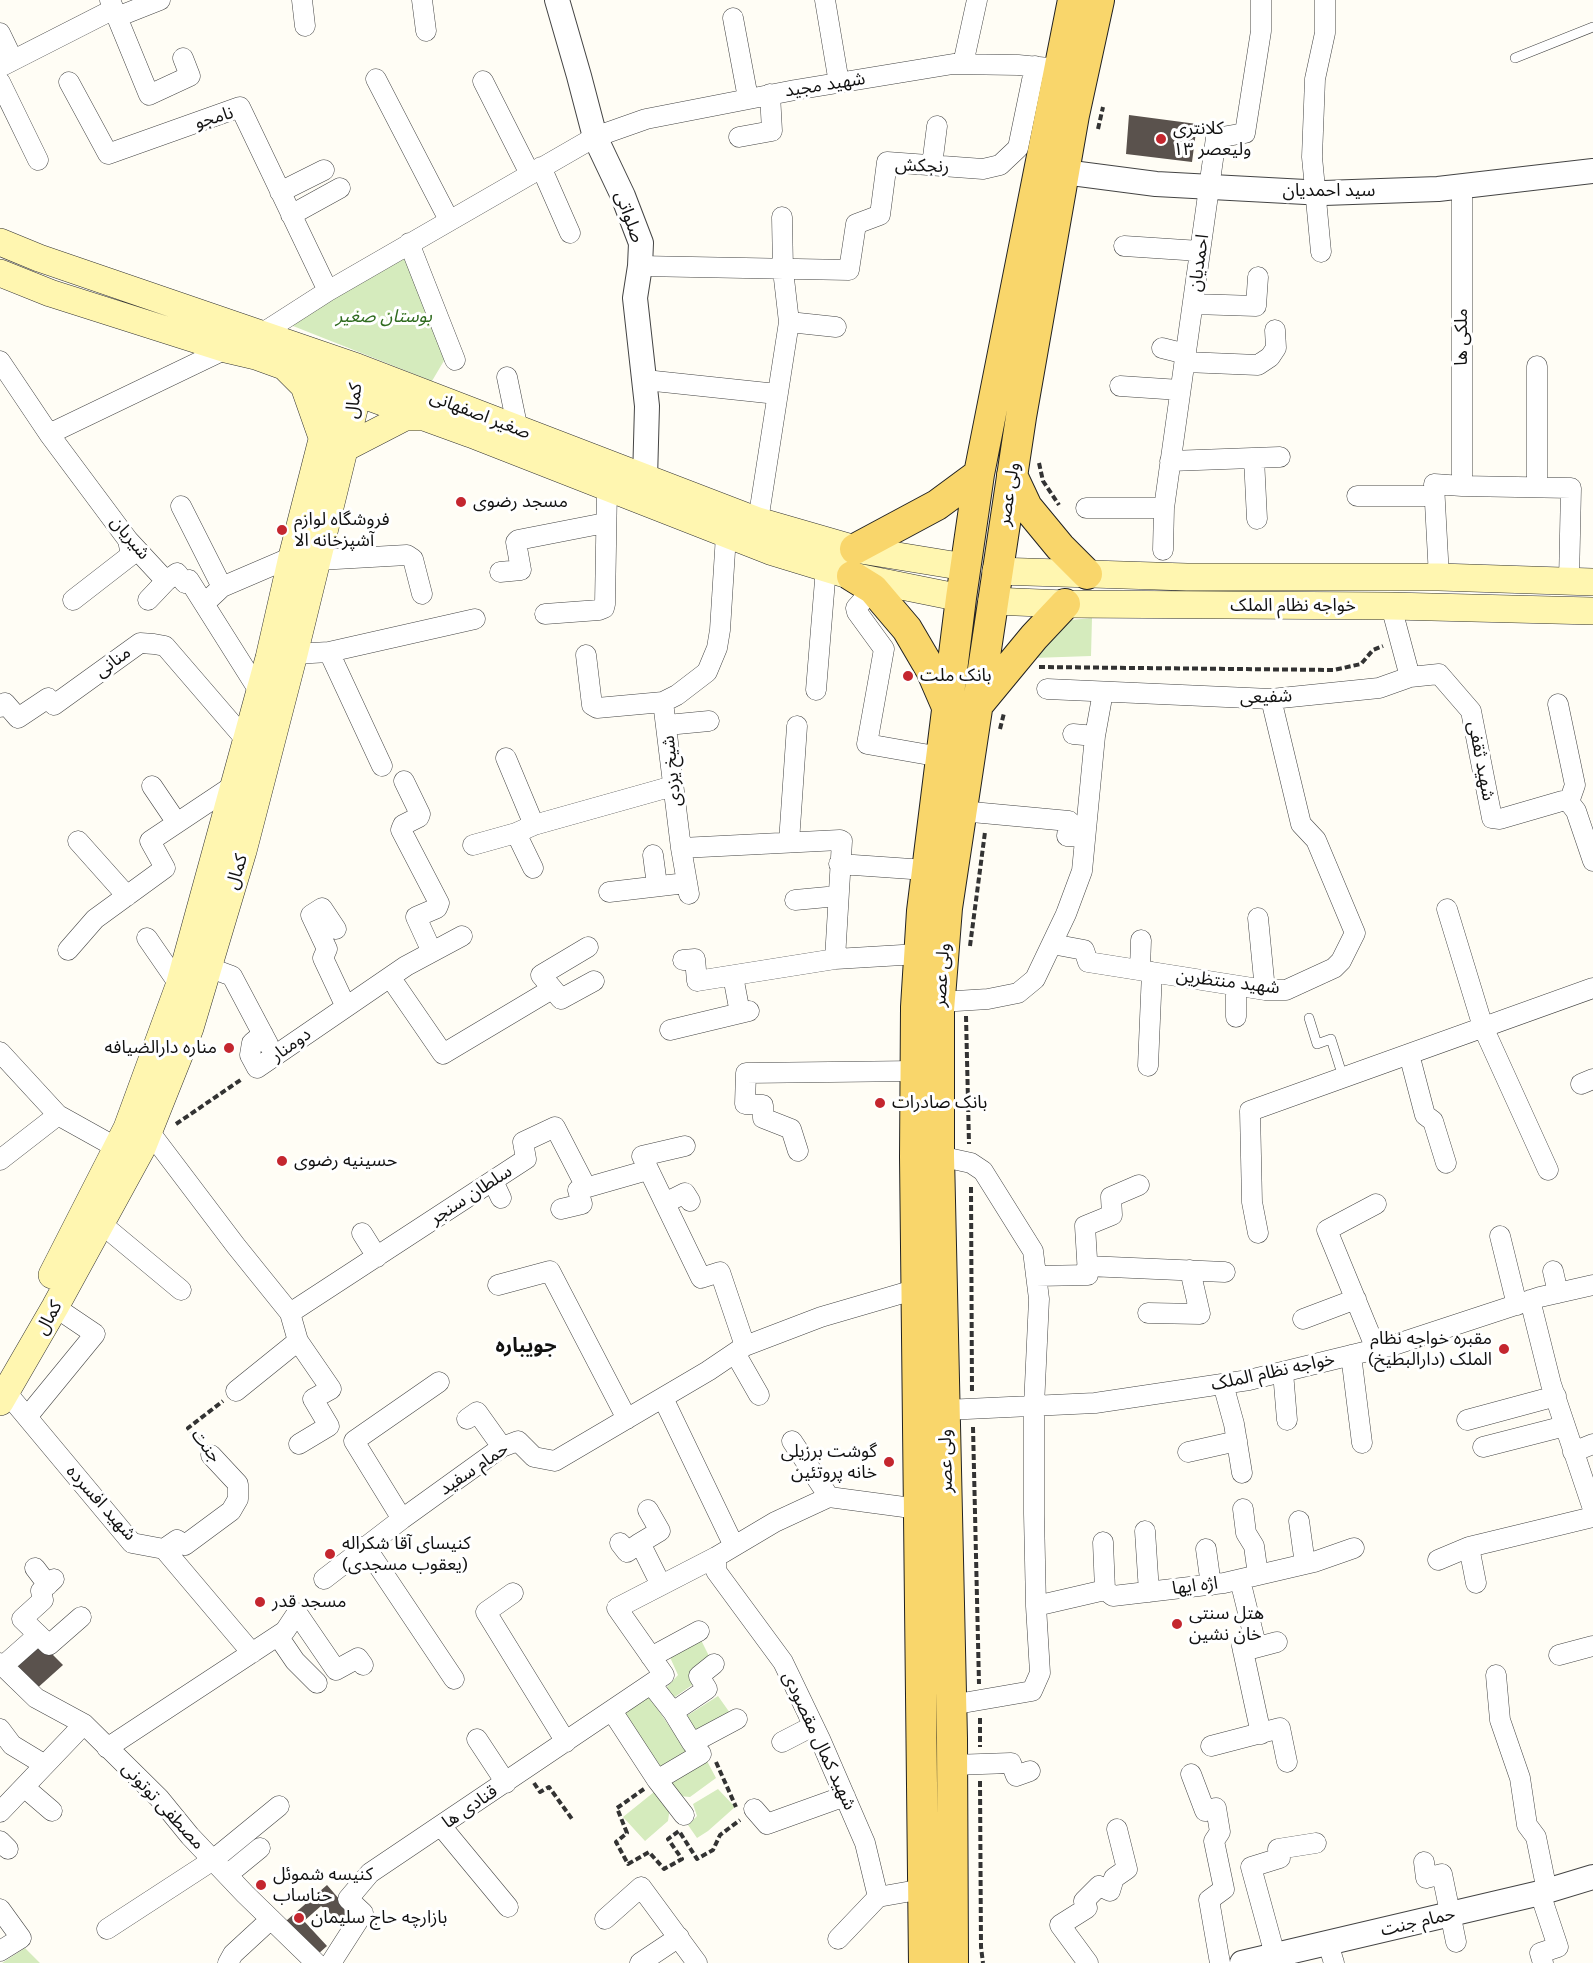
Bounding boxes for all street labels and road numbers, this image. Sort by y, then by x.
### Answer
street label: شهید مجید [783,68,867,102]
street label: نامجو [192,102,236,134]
street label: رنجکش [894,154,950,178]
street label: سید احمدیان [1283,180,1375,202]
street label: صلواتی [610,188,648,246]
street label: احمدیان [1184,233,1214,293]
street label: ملکی ها [1451,308,1473,366]
street label: کمال [341,382,367,420]
street label: صغیر اصفهانی [427,386,533,444]
street label: ولی عصر [993,461,1025,527]
street label: شیریان [106,512,154,564]
street label: خواجه نظام الملک [1230,595,1356,617]
street label: منانی [91,642,135,682]
street label: شفیعی [1239,685,1293,709]
street label: شهید ثقفی [1463,719,1499,803]
street label: شیخ یزدی [658,734,686,808]
street label: کمال [221,852,253,892]
street label: ولی عصر [929,942,955,1008]
street label: شهید منتظرین [1175,965,1281,999]
street label: دومنار [267,1024,315,1066]
street label: سلطان سنجر [426,1161,516,1229]
street label: کمال [31,1297,67,1339]
street label: خواجه نظام الملک [1209,1348,1337,1396]
street label: جنت [186,1425,226,1467]
street label: ولی عصر [935,1429,957,1493]
street label: حمام سفید [435,1438,513,1500]
street label: شهید افسرده [61,1461,141,1545]
street label: اژه ایها [1171,1572,1219,1600]
street label: شهید کمال مقصودی [777,1668,861,1814]
street label: مصطفی توتونی [117,1758,209,1854]
street label: قنادی ها [438,1781,502,1833]
street label: حمام جنت [1379,1903,1457,1941]

